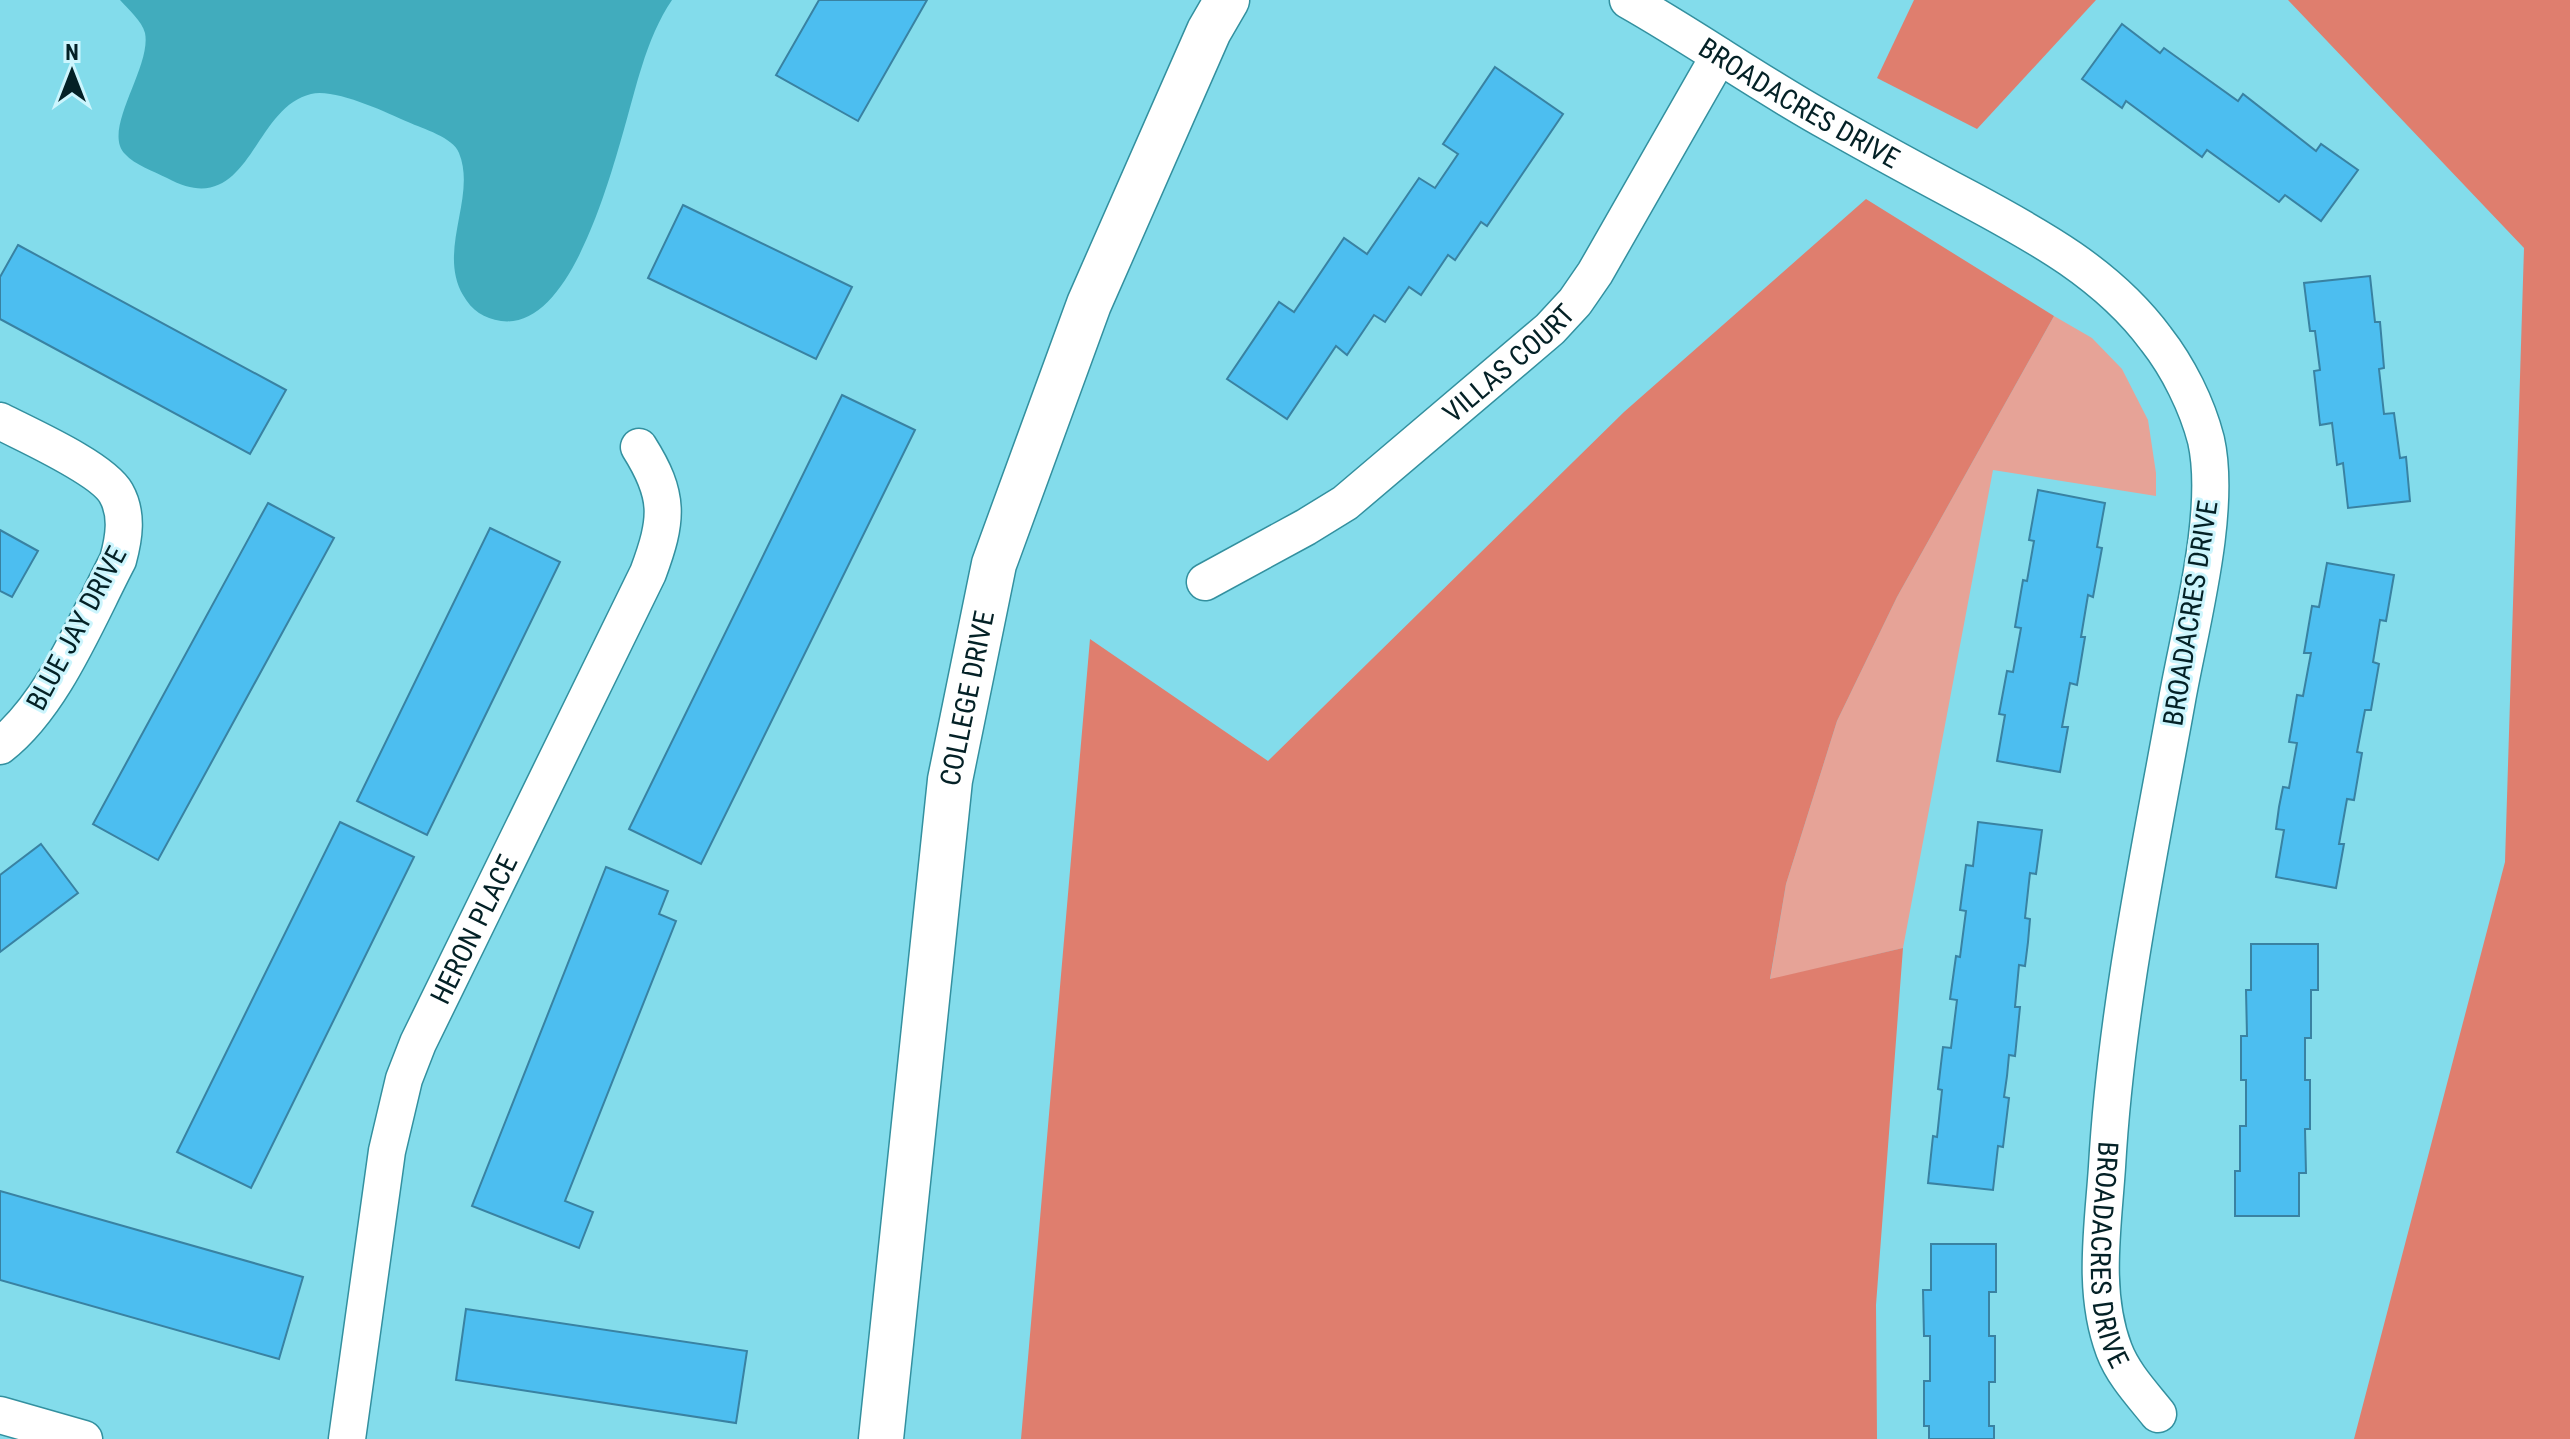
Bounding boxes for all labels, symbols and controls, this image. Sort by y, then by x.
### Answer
street label: BROADACRES DRIVE [1693,31,1905,175]
north arrow [32,32,112,112]
text: N [65,40,79,65]
street label: VILLAS COURT [1436,298,1582,430]
street label: BROADACRES DRIVE [2156,498,2225,728]
street label: BLUE JAY DRIVE [19,541,133,716]
street label: COLLEGE DRIVE [933,608,1001,789]
street label: HERON PLACE [424,850,524,1009]
street label: BROADACRES DRIVE [2084,1140,2136,1373]

